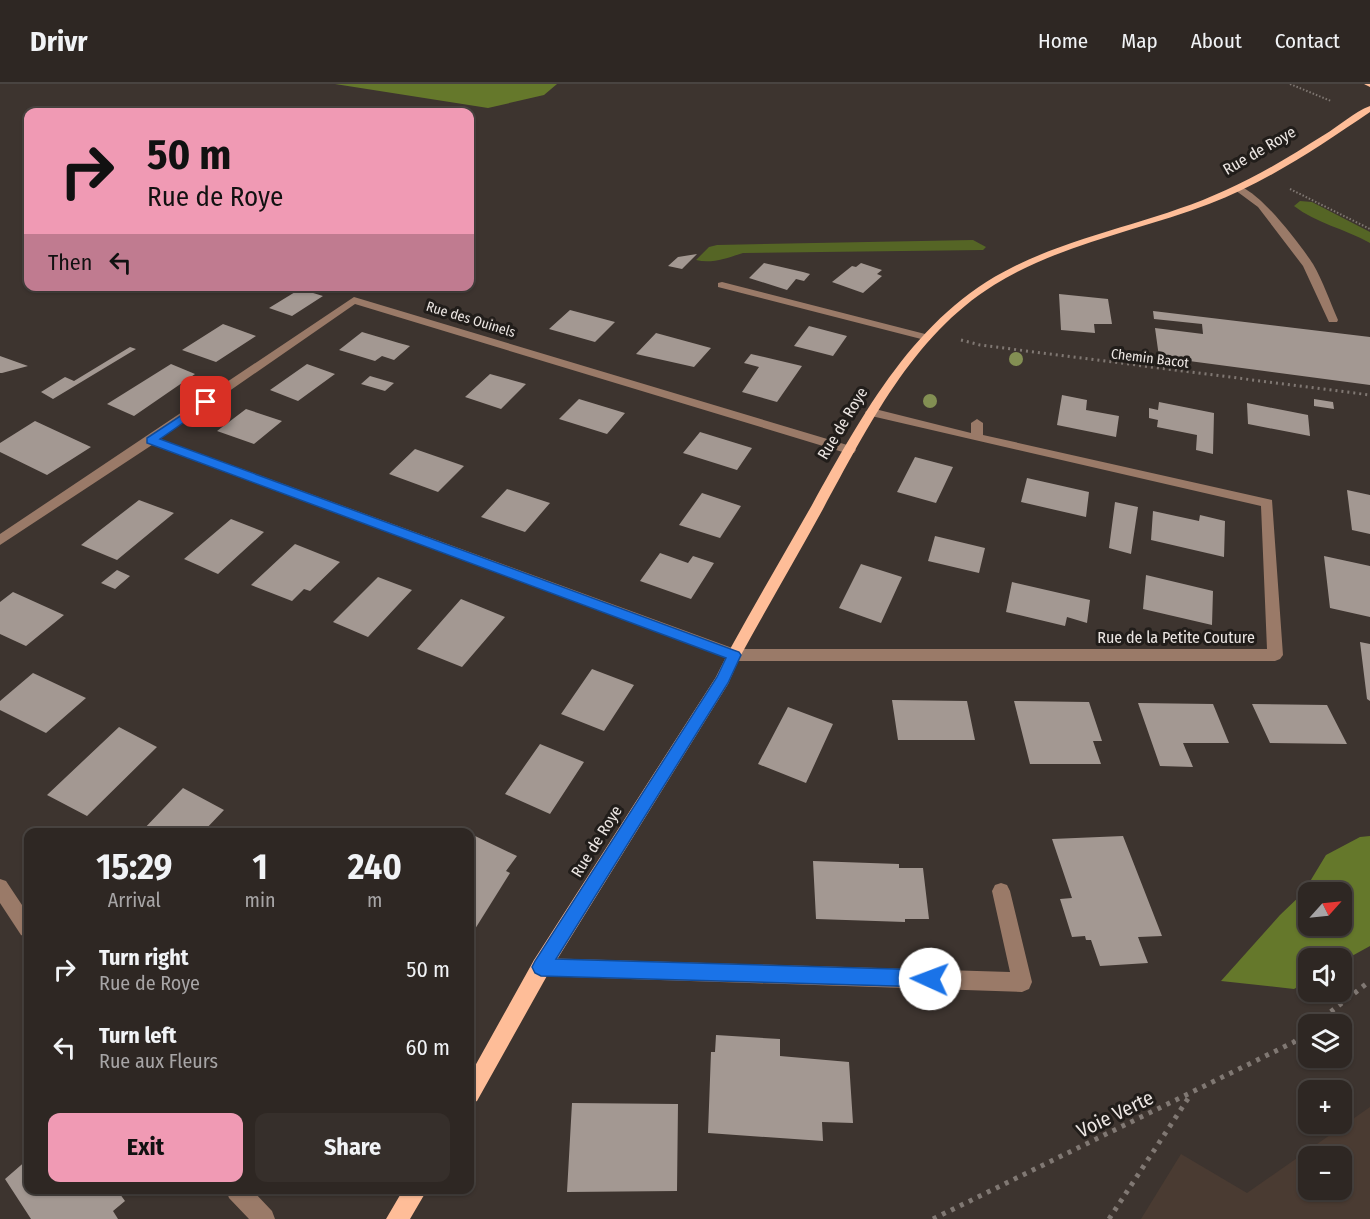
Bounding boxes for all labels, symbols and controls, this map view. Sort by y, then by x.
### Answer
text: Drivr [30,25,88,58]
text: Home [1038,28,1088,54]
text: Map [1121,28,1158,54]
text: About [1191,28,1242,54]
text: Contact [1275,28,1340,54]
street label: Rue de Roye [1220,122,1299,179]
text: 50 m [147,130,231,180]
icon: right [48,132,126,210]
text: Rue de Roye [147,181,283,213]
icon: left [104,246,137,279]
text: Then [48,249,92,276]
street label: Rue des Ouinels [424,298,518,341]
street label: Chemin Bacot [1110,345,1190,372]
pin [180,376,231,427]
street label: Rue de Roye [813,384,871,463]
icon: arrive [189,385,222,418]
street label: Rue de la Petite Couture [1097,628,1255,647]
street label: Rue de Roye [567,802,626,881]
text: 15:29 [96,845,172,889]
text: 1 [252,845,268,889]
text: 240 [348,845,402,889]
north arrow [1298,882,1352,936]
map controls [1298,882,1352,1200]
text: Arrival [108,888,161,912]
text: min [245,888,276,912]
text: m [367,888,382,912]
text: Turn right [99,944,188,971]
position arrow [898,947,962,1011]
button: sound [1298,948,1352,1002]
icon: right [48,953,81,986]
text: 50 m [406,956,450,983]
text: Rue de Roye [99,971,200,995]
button: layers [1298,1014,1352,1068]
text: Turn left [99,1022,177,1049]
icon: left [48,1031,81,1064]
text: 60 m [406,1034,450,1061]
text: Rue aux Fleurs [99,1049,218,1073]
button: + [1298,1080,1352,1134]
street label: Voie Verte [1073,1085,1157,1143]
button: Exit [48,1113,243,1182]
button: Share [255,1113,450,1182]
button: − [1298,1146,1352,1200]

